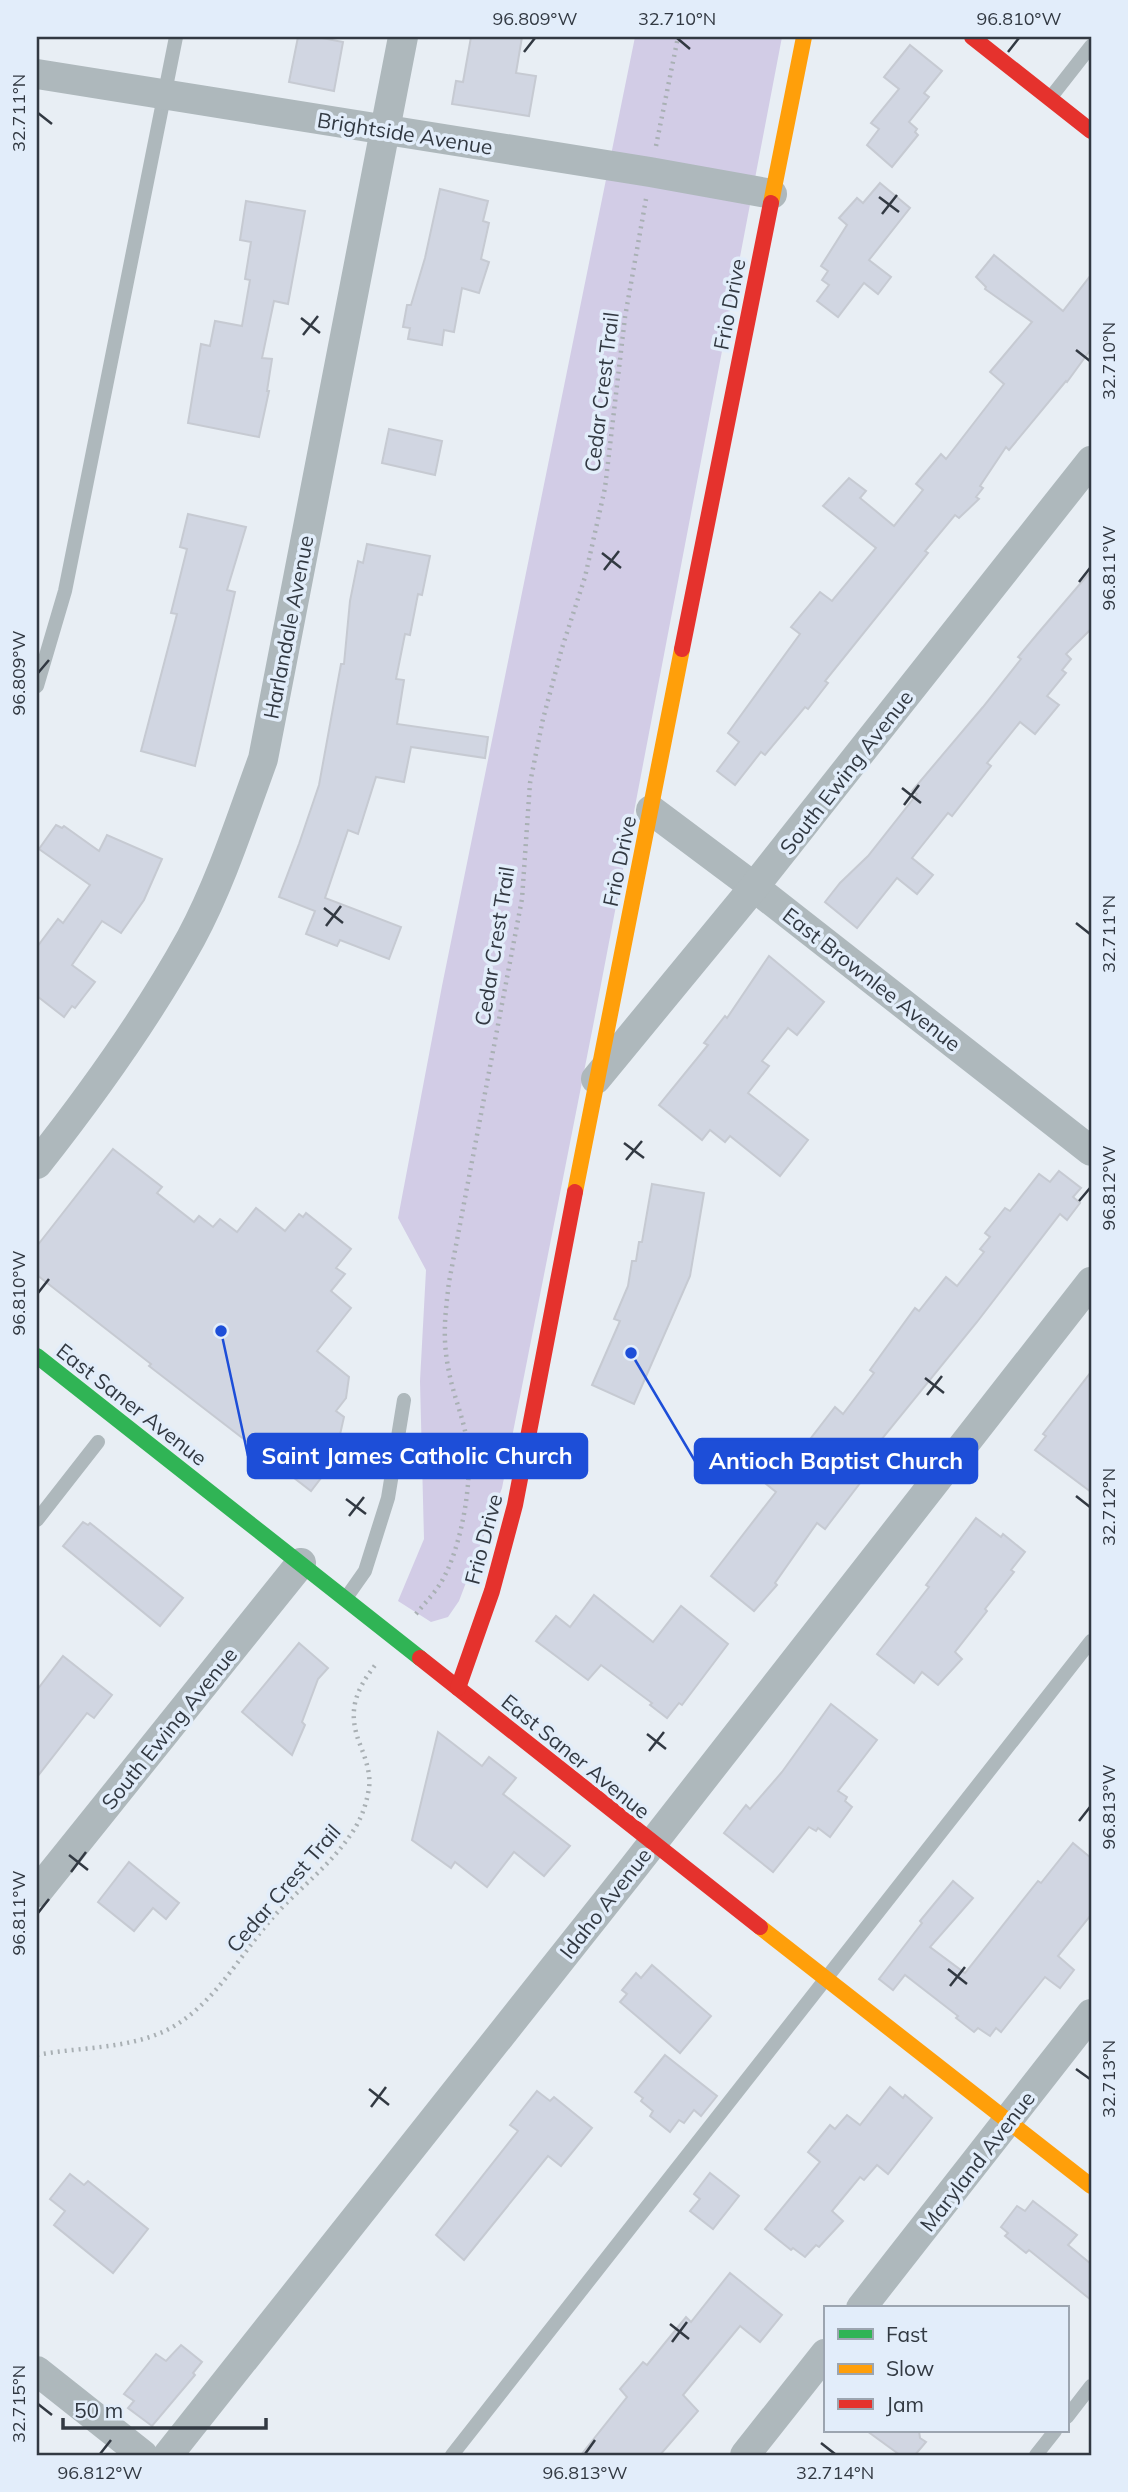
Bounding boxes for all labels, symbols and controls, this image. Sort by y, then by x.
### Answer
text: 96.809°W [492,7,578,30]
text: 32.710°N [638,7,716,30]
text: 96.810°W [976,7,1062,30]
text: 32.711°N [7,74,30,152]
street label: Brightside Avenue [315,106,495,160]
street label: Frio Drive [707,256,751,352]
street label: Cedar Crest Trail [578,311,624,473]
text: 32.710°N [1097,322,1120,400]
text: 96.811°W [1097,525,1120,611]
street label: Harlandale Avenue [257,533,319,721]
text: 96.809°W [7,630,30,716]
street label: South Ewing Avenue [774,685,918,859]
street label: Frio Drive [597,813,641,909]
street label: Cedar Crest Trail [469,864,519,1028]
text: 32.711°N [1097,895,1120,973]
street label: East Brownlee Avenue [778,901,966,1057]
text: 96.812°W [1097,1145,1120,1231]
text: 96.810°W [7,1250,30,1336]
street label: East Saner Avenue [52,1337,212,1471]
callout: Saint James Catholic Church [248,1434,587,1478]
callout: Antioch Baptist Church [695,1439,977,1483]
text: Saint James Catholic Church [261,1441,573,1470]
text: Antioch Baptist Church [709,1446,963,1475]
text: 32.712°N [1097,1468,1120,1546]
street label: Frio Drive [458,1491,508,1587]
street label: South Ewing Avenue [96,1642,242,1814]
street label: East Saner Avenue [496,1688,656,1824]
text: 96.813°W [1097,1764,1120,1850]
street label: Cedar Crest Trail [220,1819,346,1957]
street label: Idaho Avenue [554,1842,656,1964]
text: 96.811°W [7,1870,30,1956]
text: 32.713°N [1097,2040,1120,2118]
street label: Maryland Avenue [914,2086,1040,2236]
legend [824,2306,1068,2432]
text: Fast [886,2321,928,2347]
text: Slow [886,2355,934,2381]
text: 32.715°N [7,2365,30,2443]
scale bar [63,2387,266,2431]
text: Jam [886,2391,924,2417]
text: 50 m [74,2397,123,2423]
text: 96.812°W [57,2461,143,2484]
text: 96.813°W [542,2461,628,2484]
text: 32.714°N [796,2461,874,2484]

